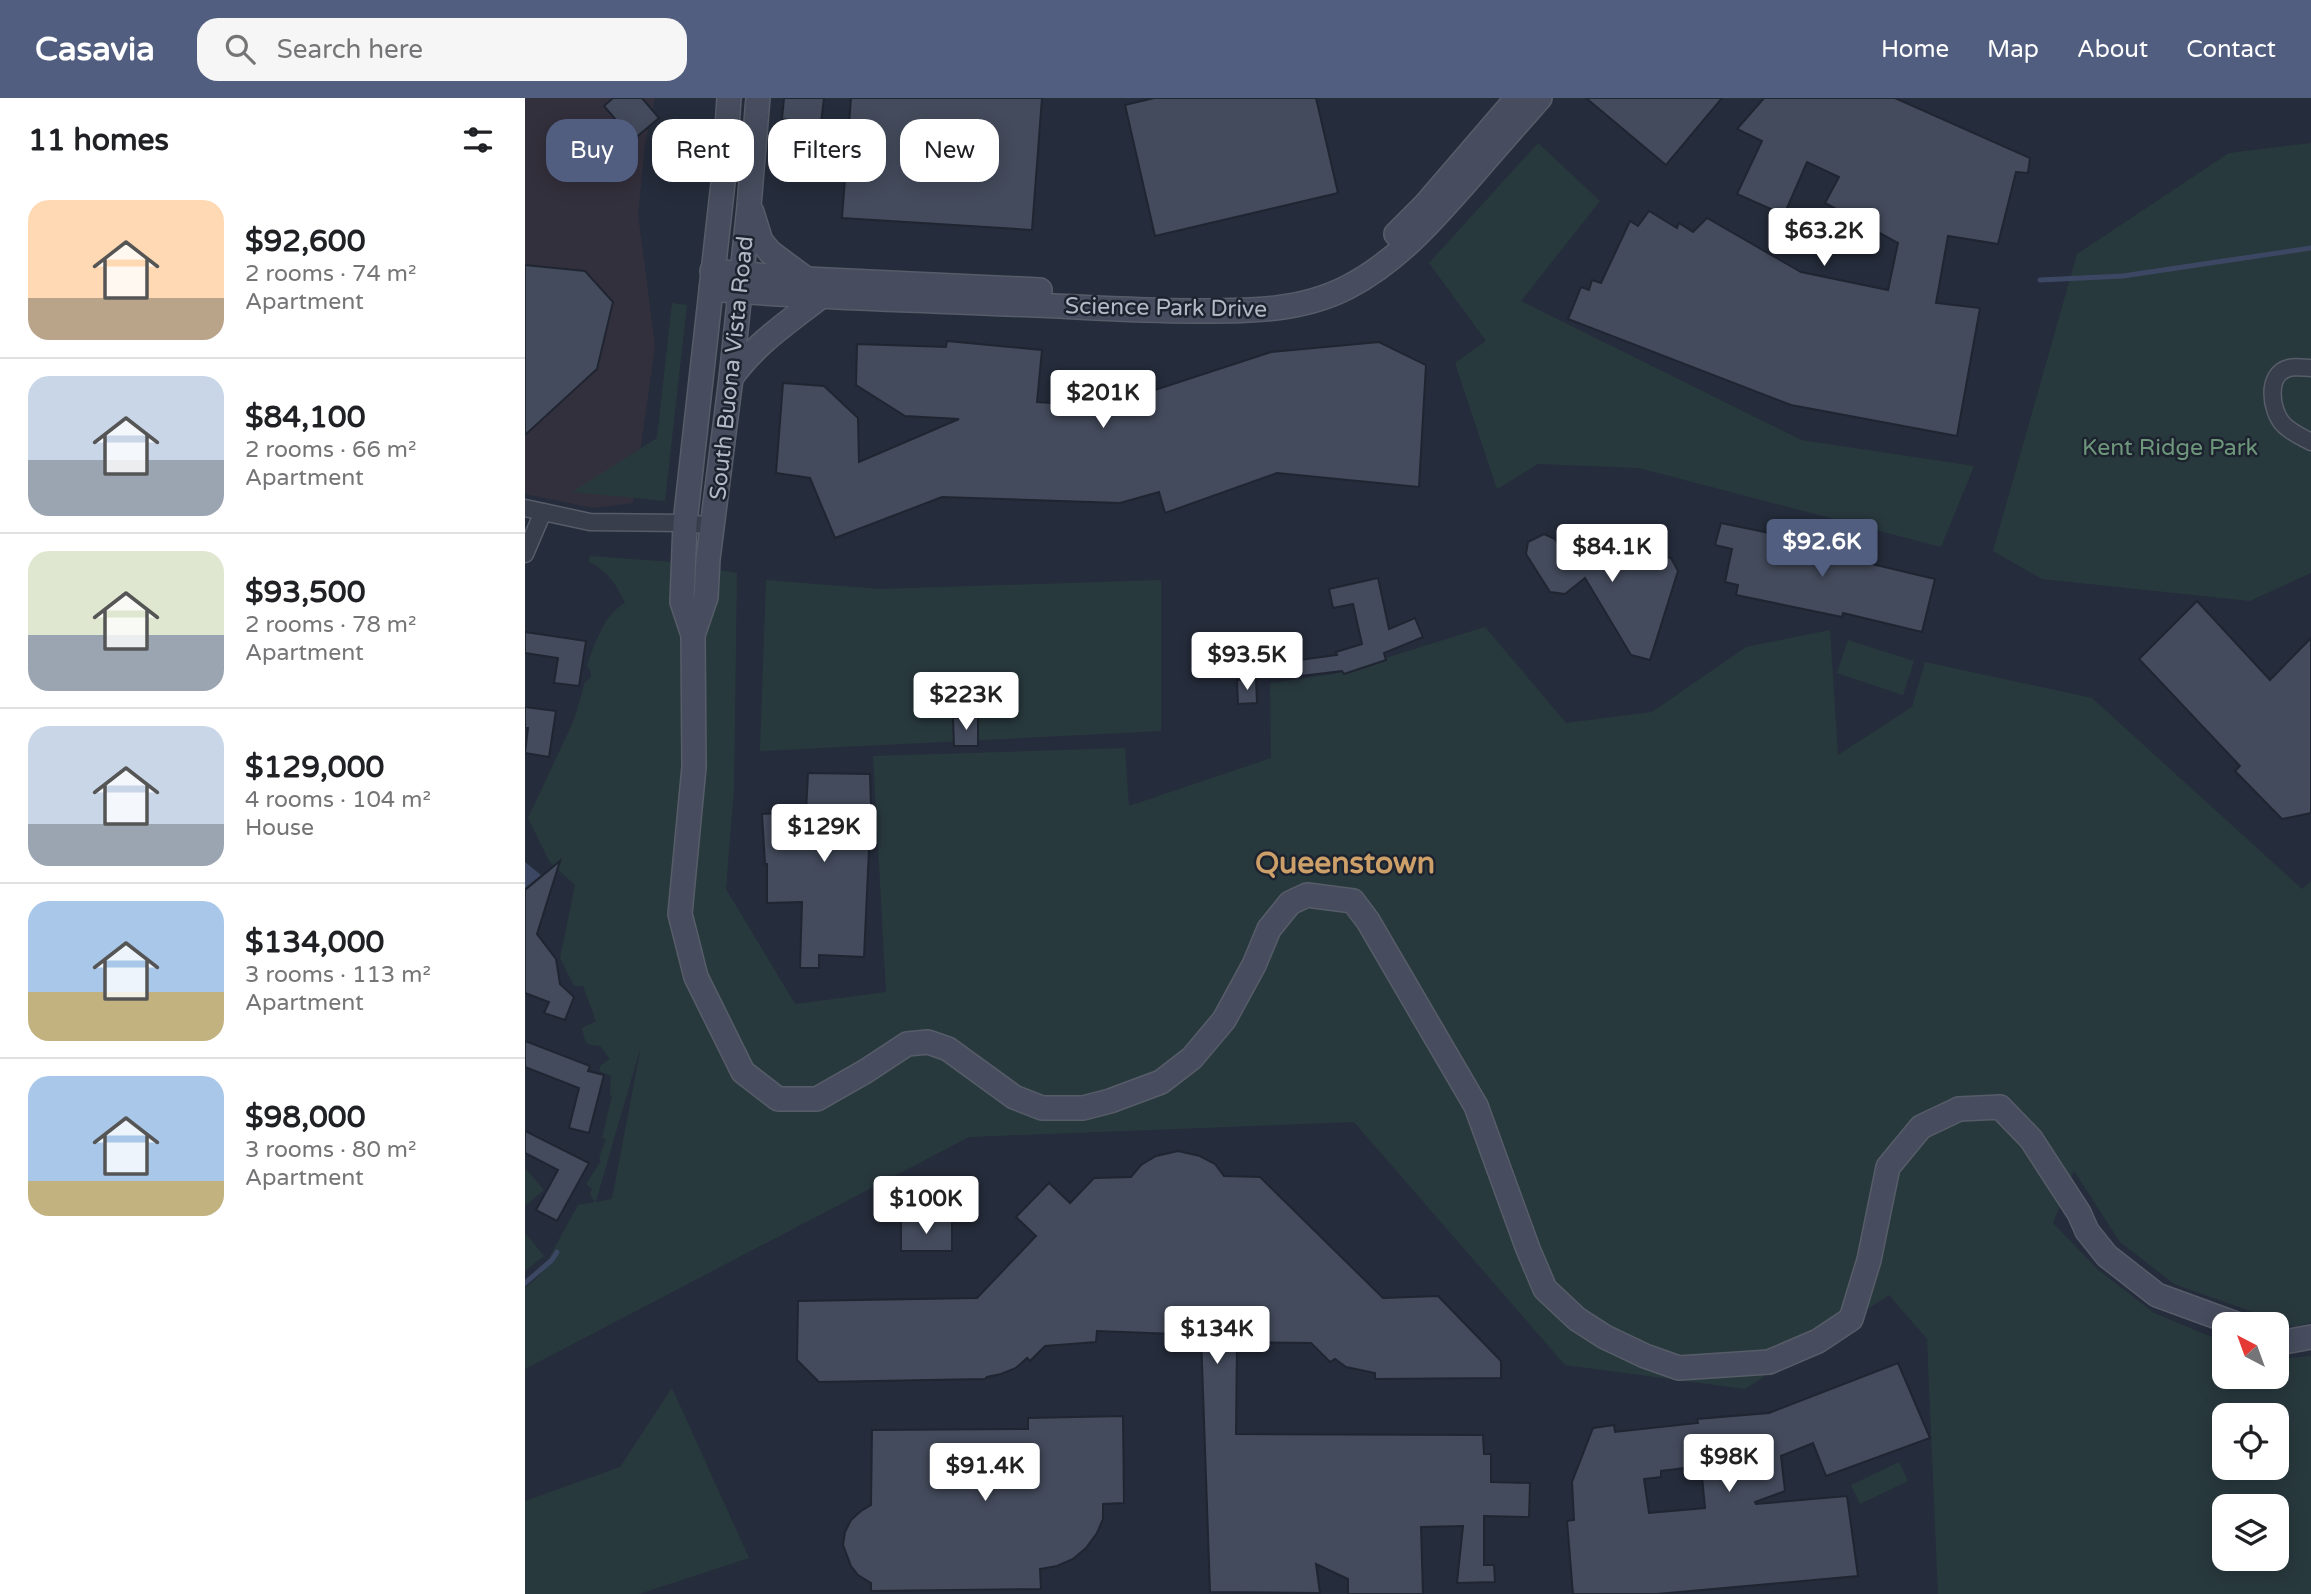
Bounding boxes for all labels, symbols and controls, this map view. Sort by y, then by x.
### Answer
search box [197,18,687,81]
text: Casavia [35,30,155,69]
icon: search [221,30,259,68]
text: Search here [277,34,423,65]
text: Home [1881,35,1949,64]
text: Map [1987,35,2039,64]
text: About [2077,35,2148,64]
text: Contact [2186,35,2276,64]
chip: Buy [546,119,638,182]
chip: Rent [652,119,754,182]
chip: Filters [768,119,886,182]
chip: New [900,119,999,182]
icon: filters [459,121,497,159]
text: 11 homes [28,122,169,159]
pin: $63.2K [1767,208,1881,268]
text: $63.2K [1785,217,1863,245]
text: $92,600 [245,223,365,260]
icon: home [84,228,168,312]
street label: South Buona Vista Road [704,235,760,502]
text: 2 rooms · 74 m² [245,260,416,288]
text: Apartment [245,288,364,316]
street label: Science Park Drive [1065,292,1267,324]
pin: $201K [1054,370,1152,430]
text: $201K [1067,379,1139,407]
text: $84,100 [245,399,365,436]
icon: home [84,404,168,488]
park label: Kent Ridge Park [2082,434,2258,462]
text: 2 rooms · 66 m² [245,436,416,464]
text: Apartment [245,464,364,492]
pin: $92.6K [1765,519,1879,579]
pin: $84.1K [1555,524,1669,584]
text: $92.6K [1783,528,1861,556]
text: $84.1K [1573,533,1651,561]
text: $93,500 [245,574,365,611]
icon: home [84,579,168,663]
text: 2 rooms · 78 m² [245,611,416,639]
pin: $93.5K [1190,632,1304,692]
text: Apartment [245,639,364,667]
text: $93.5K [1208,641,1286,669]
pin: $223K [917,672,1015,732]
text: $223K [930,681,1002,709]
text: $129,000 [245,749,384,786]
icon: home [84,754,168,838]
text: 4 rooms · 104 m² [245,786,431,814]
pin: $129K [775,804,873,864]
text: $129K [788,813,860,841]
text: House [245,814,314,842]
district label: Queenstown [1255,845,1435,882]
text: $134,000 [245,924,384,961]
icon: home [84,929,168,1013]
text: 3 rooms · 113 m² [245,961,431,989]
text: Apartment [245,989,364,1017]
text: $98,000 [245,1099,365,1136]
icon: home [84,1104,168,1188]
text: 3 rooms · 80 m² [245,1136,416,1164]
text: Apartment [245,1164,364,1192]
pin: $100K [877,1176,975,1236]
text: $100K [890,1185,962,1213]
pin: $134K [1168,1306,1266,1366]
north arrow [2212,1312,2289,1390]
map controls [2212,1312,2289,1571]
text: $134K [1181,1315,1253,1343]
button: locate [2212,1403,2289,1480]
pin: $98K [1688,1434,1770,1494]
text: $98K [1700,1443,1758,1471]
pin: $91.4K [928,1444,1042,1503]
text: $91.4K [946,1452,1024,1480]
button: layers [2212,1494,2289,1571]

